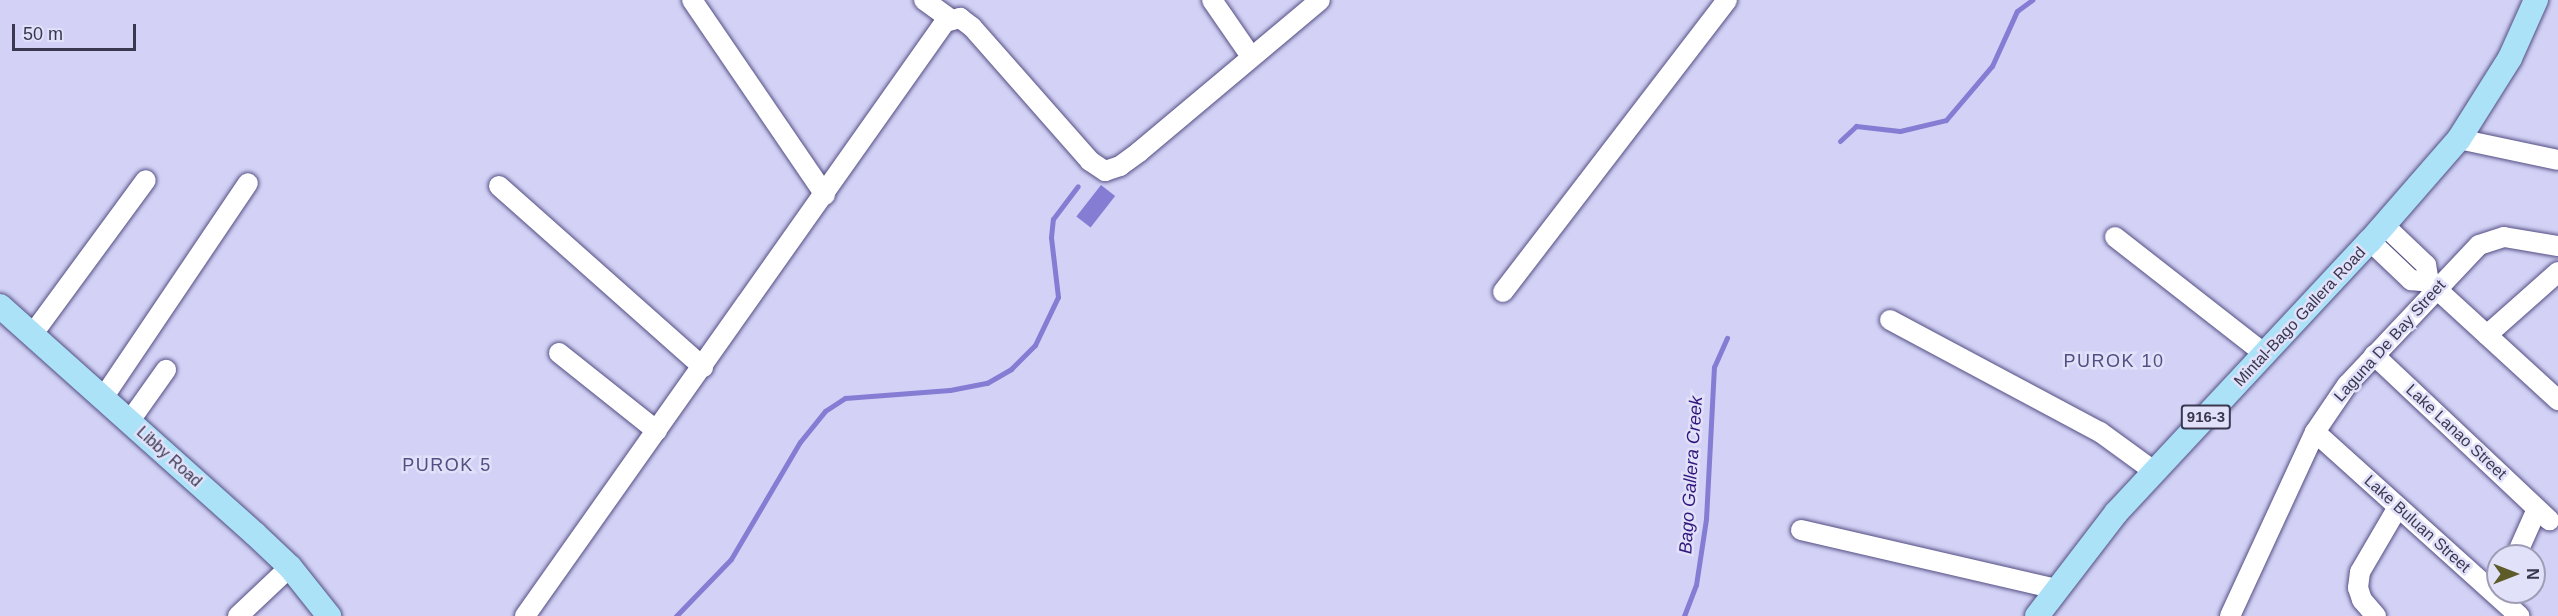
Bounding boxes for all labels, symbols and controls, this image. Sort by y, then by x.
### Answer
scale bar [15,12,140,50]
text: 50 m [23,24,63,44]
street label: Mintal-Bago Gallera Road [2230,243,2370,391]
street label: Laguna De Bay Street [2330,276,2450,406]
district label: PUROK 10 [2063,350,2165,372]
street label: Lake Lanao Street [2402,380,2510,484]
water label: Bago Gallera Creek [1675,395,1707,555]
road number: 916-3 [2180,405,2232,429]
street label: Libby Road [132,423,206,491]
district label: PUROK 5 [402,454,492,476]
street label: Lake Buluan Street [2360,471,2474,577]
north arrow [2486,544,2546,604]
text: N [2524,568,2541,580]

